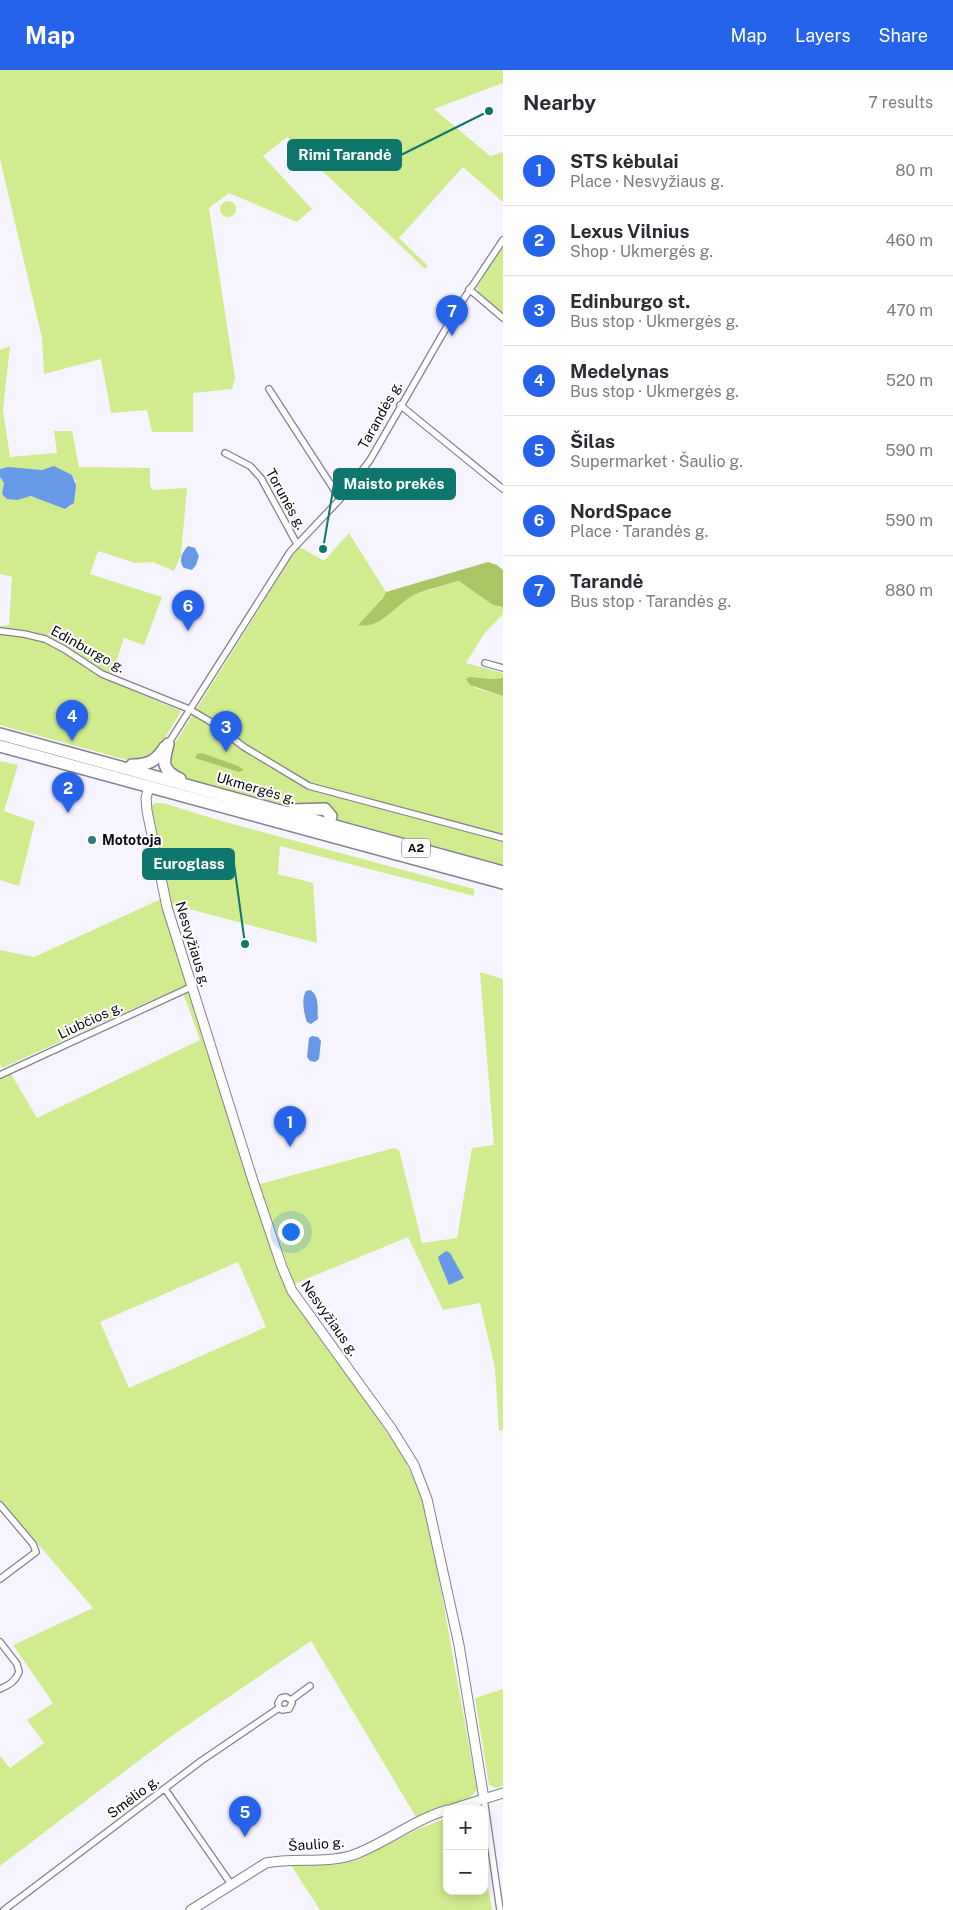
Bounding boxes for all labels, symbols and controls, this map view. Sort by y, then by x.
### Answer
text: Map [25,21,75,49]
text: Map [731,25,767,46]
text: Layers [795,25,851,46]
text: Share [879,25,928,46]
text: Nearby [523,90,596,115]
text: 7 results [868,93,933,112]
callout: Rimi Tarandė [288,140,401,170]
text: Rimi Tarandė [298,146,392,163]
text: STS kėbulai [570,150,679,172]
text: 1 [536,161,542,180]
text: 80 m [895,161,933,180]
text: Place · Nesvyžiaus g. [570,172,724,191]
text: Lexus Vilnius [570,220,689,242]
text: 2 [534,231,544,250]
text: 460 m [886,231,933,250]
text: Shop · Ukmergės g. [570,242,713,261]
text: Edinburgo st. [570,290,690,312]
pin: 7 [436,295,468,336]
text: 3 [534,301,544,320]
text: 470 m [886,301,933,320]
text: Bus stop · Ukmergės g. [570,312,739,331]
text: Medelynas [570,360,669,382]
text: 4 [534,371,544,390]
text: 520 m [886,371,933,390]
street label: Tarandės g. [355,378,405,452]
text: Bus stop · Ukmergės g. [570,382,739,401]
text: Šilas [570,430,615,452]
text: 5 [534,441,544,460]
text: 590 m [885,441,933,460]
text: Supermarket · Šaulio g. [570,452,743,471]
street label: Torunės g. [263,466,309,532]
callout: Maisto prekės [334,469,455,499]
text: Maisto prekės [344,475,444,492]
text: NordSpace [570,500,672,522]
text: 6 [534,511,544,530]
text: 590 m [885,511,933,530]
text: Place · Tarandės g. [570,522,708,541]
text: Tarandė [570,570,643,592]
text: 7 [534,581,544,600]
text: 880 m [885,581,933,600]
pin: 6 [172,590,204,631]
text: Bus stop · Tarandės g. [570,592,731,611]
street label: Edinburgo g. [48,622,128,676]
pin: 4 [56,700,88,741]
pin: 3 [210,711,242,752]
street label: Ukmergės g. [215,769,297,807]
pin: 2 [52,772,84,813]
place label: Mototoja [102,832,162,848]
marker: Mototoja [86,834,98,846]
road number: A2 [402,838,430,858]
callout: Euroglass [143,849,234,879]
text: Euroglass [153,855,225,872]
street label: Nesvyžiaus g. [172,899,214,989]
street label: Liubčios g. [55,998,125,1042]
pin: 1 [274,1106,306,1147]
your location [278,1219,304,1245]
street label: Nesvyžiaus g. [298,1277,362,1359]
street label: Smėlio g. [104,1773,162,1821]
pin: 5 [229,1796,261,1837]
map controls [443,1805,488,1895]
button: + [443,1805,488,1850]
street label: Šaulio g. [287,1833,345,1854]
button: − [443,1850,488,1895]

